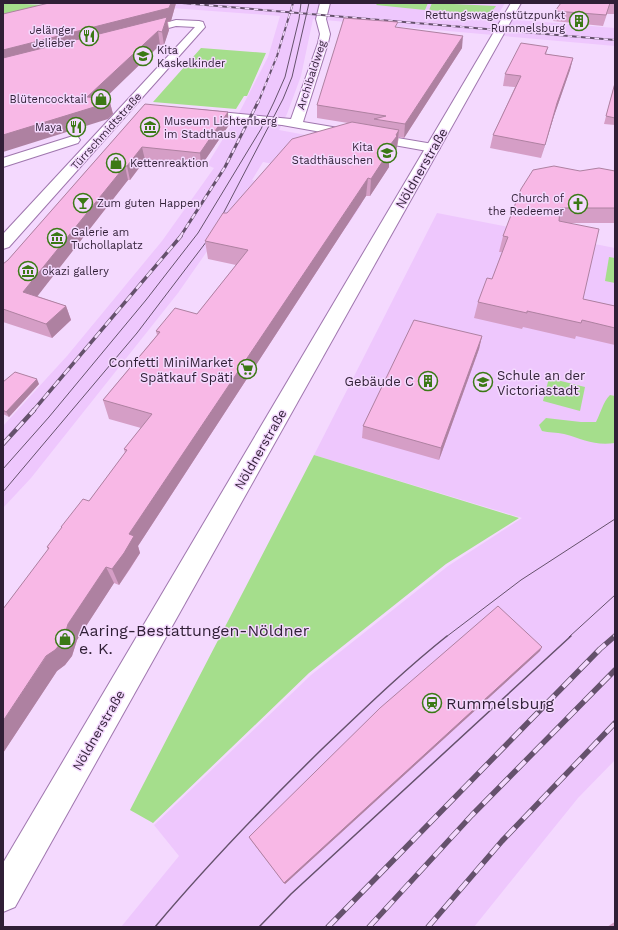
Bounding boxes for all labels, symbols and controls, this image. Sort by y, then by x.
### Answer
place label: Rettungswagenstützpunkt Rummelsburg [425,9,565,35]
building icon: Rettungswagenstützpunkt Rummelsburg [568,10,590,32]
place label: Jelänger Jelieber [29,24,76,50]
restaurant icon: Jelänger Jelieber [78,25,100,47]
street label: Archibaldweg [294,39,329,111]
place label: Kita Kaskelkinder [157,44,226,70]
school or university icon: Kita Kaskelkinder [132,45,154,67]
shop icon: Blütencocktail [90,88,112,110]
street label: Türrschmidtstraße [68,90,144,173]
place label: Blütencocktail [10,93,88,106]
place label: Museum Lichtenberg im Stadthaus [164,115,277,141]
restaurant icon: Maya [65,116,87,138]
museum icon: Museum Lichtenberg im Stadthaus [139,116,161,138]
place label: Maya [35,121,62,134]
street label: Nöldnerstraße [392,125,450,211]
place label: Kita Stadthäuschen [292,141,373,167]
school or university icon: Kita Stadthäuschen [376,142,398,164]
shop icon: Kettenreaktion [105,152,127,174]
place label: Kettenreaktion [130,157,209,170]
bar icon: Zum guten Happen [72,192,94,214]
place label: Church of the Redeemer [488,192,565,218]
church icon: Church of the Redeemer [567,193,589,215]
place label: Zum guten Happen [97,197,200,210]
place label: Galerie am Tuchollaplatz [71,226,143,252]
museum icon: Galerie am Tuchollaplatz [46,227,68,249]
museum icon: okazi gallery [17,260,39,282]
place label: okazi gallery [42,265,109,278]
place label: Confetti MiniMarket Spätkauf Späti [108,355,234,385]
supermarket icon: Confetti MiniMarket Spätkauf Späti [236,358,258,380]
place label: Schule an der Victoriastadt [497,368,585,398]
building icon: Gebäude C [417,370,439,392]
school or university icon: Schule an der Victoriastadt [472,371,494,393]
place label: Gebäude C [345,374,414,389]
street label: Nöldnerstraße [231,406,289,492]
place label: Aaring-Bestattungen-Nöldner e. K. [79,621,310,658]
shop icon: Aaring-Bestattungen-Nöldner e. K. [54,628,76,650]
street label: Nöldnerstraße [69,687,127,773]
station icon: Rummelsburg [421,692,443,714]
place label: Rummelsburg [446,694,554,713]

